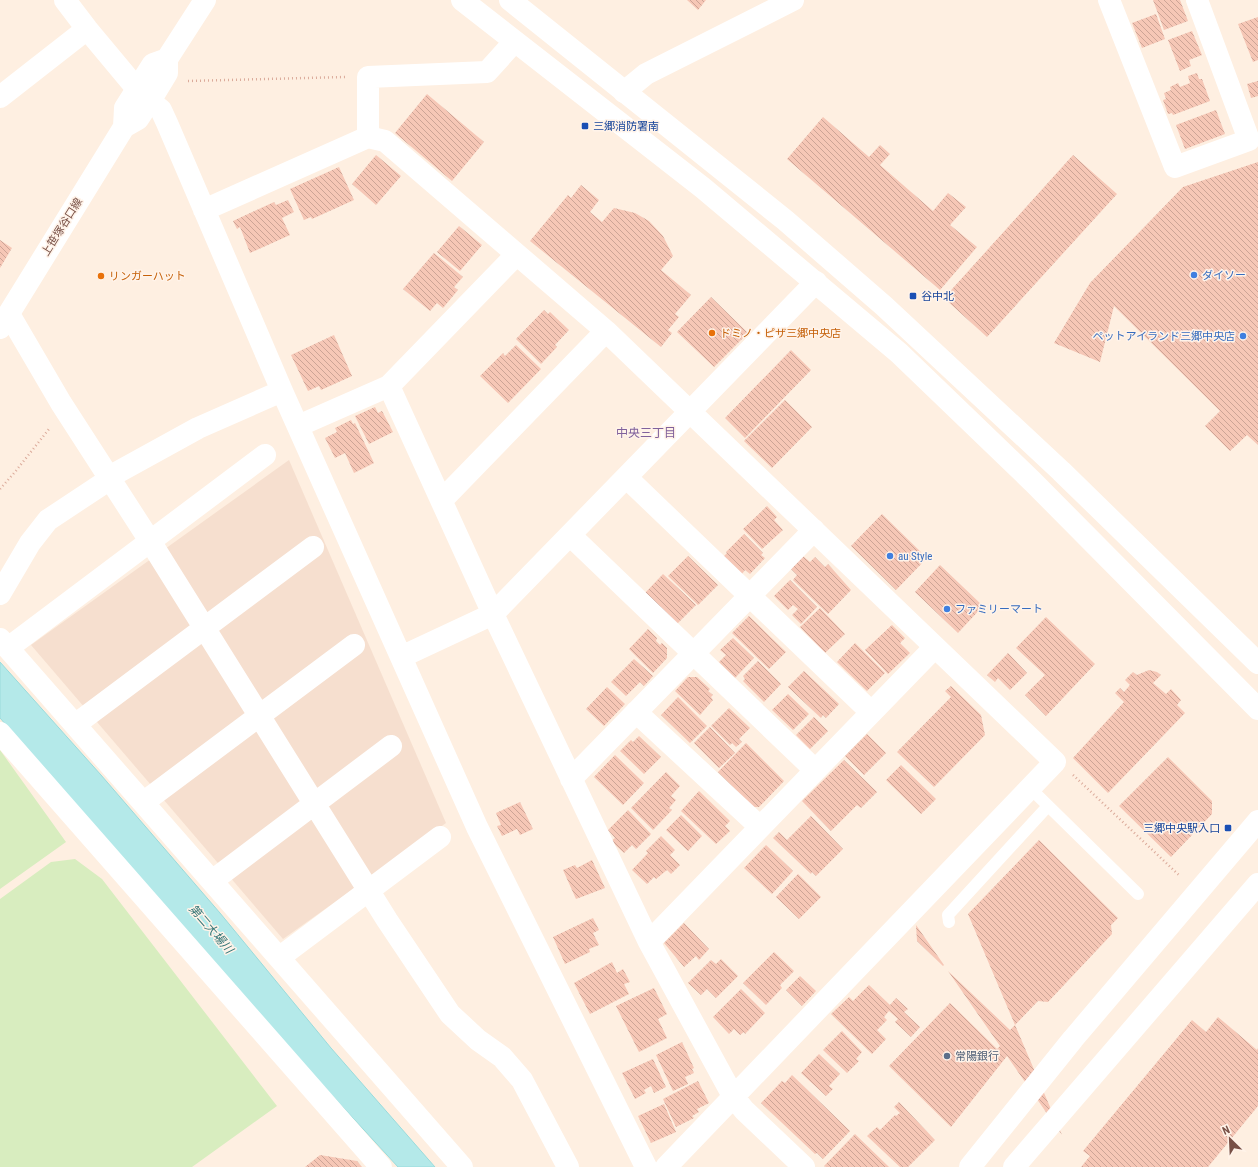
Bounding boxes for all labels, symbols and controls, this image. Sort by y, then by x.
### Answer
place label: 三郷消防署南 [593,120,659,133]
marker: 三郷消防署南 [580,121,590,131]
street label: 上笹塚谷口線 [39,196,85,258]
place label: ダイソー [1202,269,1246,282]
place label: リンガーハット [109,270,186,283]
marker: ダイソー [1189,270,1199,280]
marker: リンガーハット [96,271,106,281]
place label: 谷中北 [921,290,954,303]
marker: 谷中北 [908,291,918,301]
place label: ドミノ・ピザ三郷中央店 [720,327,841,340]
marker: ドミノ・ピザ三郷中央店 [707,328,717,338]
place label: ペットアイランド三郷中央店 [1093,330,1235,343]
marker: ペットアイランド三郷中央店 [1238,331,1248,341]
district label: 中央三丁目 [616,426,676,440]
place label: au Style [898,550,932,563]
marker: au Style [885,551,895,561]
place label: ファミリーマート [955,603,1043,616]
marker: ファミリーマート [942,604,952,614]
place label: 三郷中央駅入口 [1143,822,1220,835]
marker: 三郷中央駅入口 [1223,823,1233,833]
water label: 第二大場川 [186,902,237,958]
place label: 常陽銀行 [955,1050,999,1063]
marker: 常陽銀行 [942,1051,952,1061]
north arrow [1210,1119,1250,1159]
text: N [1220,1123,1232,1138]

